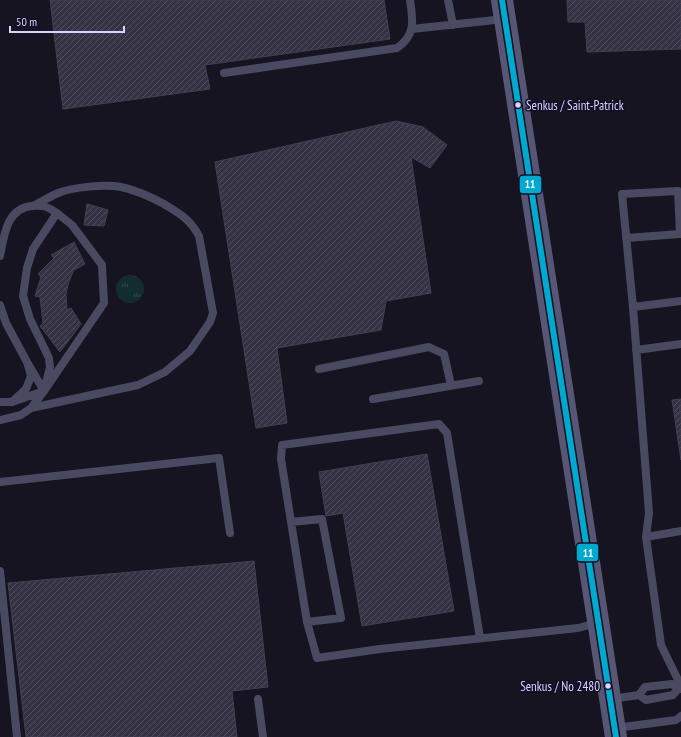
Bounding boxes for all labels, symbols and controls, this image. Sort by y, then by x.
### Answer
scale bar [10,8,124,34]
text: 50 m [16,14,37,29]
place label: Senkus / Saint-Patrick [526,97,624,114]
marker: Senkus / Saint-Patrick [513,100,523,110]
line badge: 11 [519,175,542,194]
text: 11 [525,177,535,191]
line badge: 11 [576,543,599,562]
text: 11 [583,546,593,560]
place label: Senkus / No 2480 [520,678,600,695]
marker: Senkus / No 2480 [603,681,613,691]

